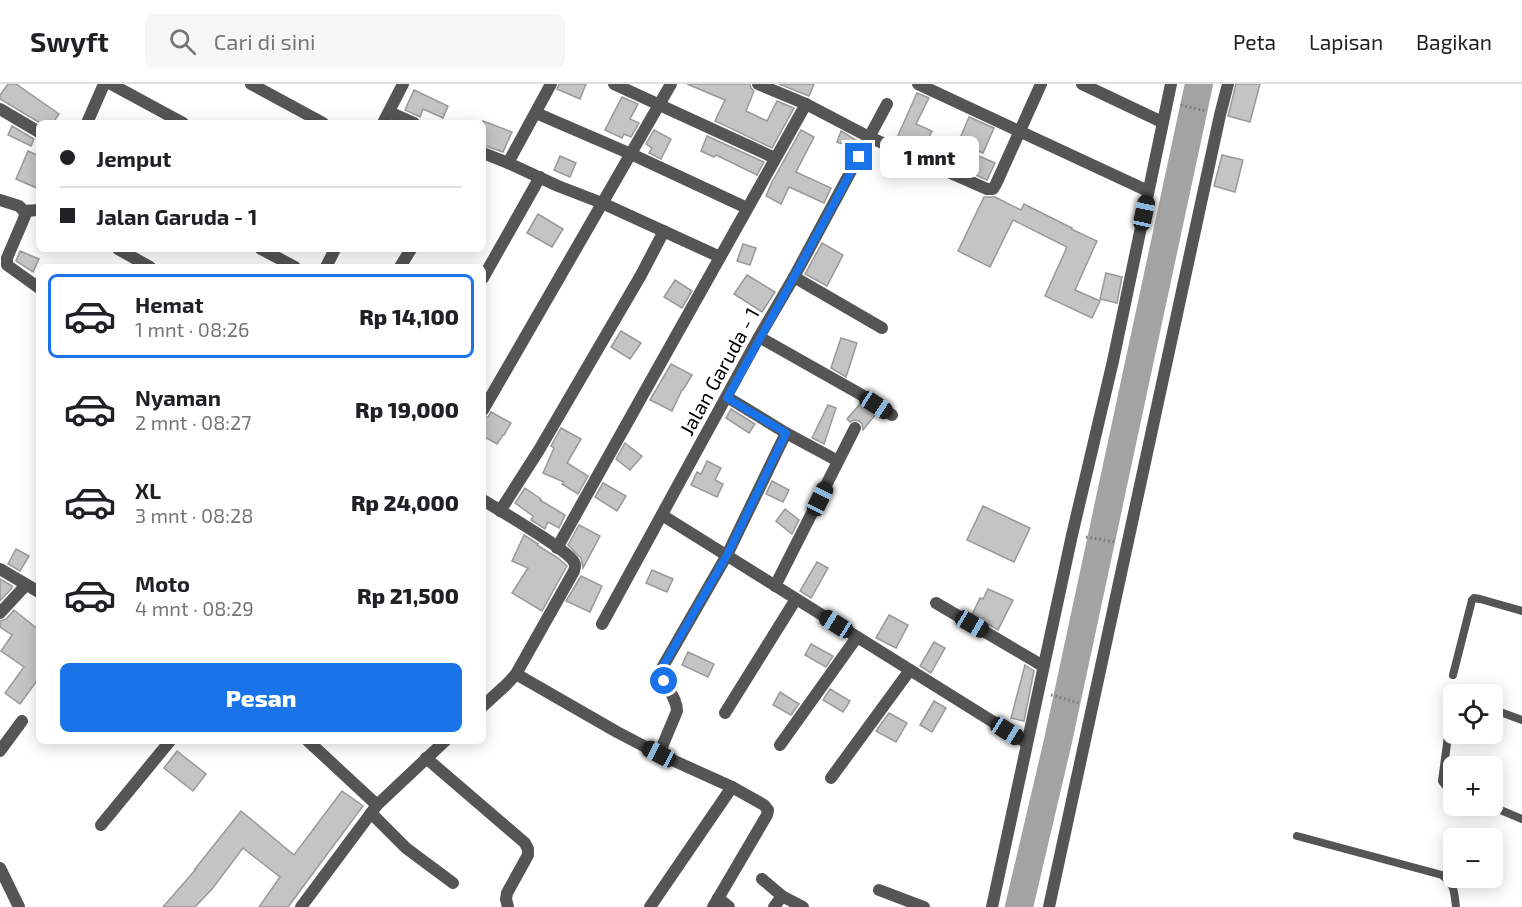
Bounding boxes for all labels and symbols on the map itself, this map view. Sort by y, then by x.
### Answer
callout: 1 mnt [880,136,979,178]
route end [845,143,872,170]
car [1131,194,1157,232]
street label: Jalan Garuda - 1 [674,303,764,439]
car [856,388,896,422]
car [804,479,836,519]
car [816,607,856,641]
car [952,607,992,641]
route start [650,667,677,694]
car [987,714,1027,748]
car [639,738,679,770]

